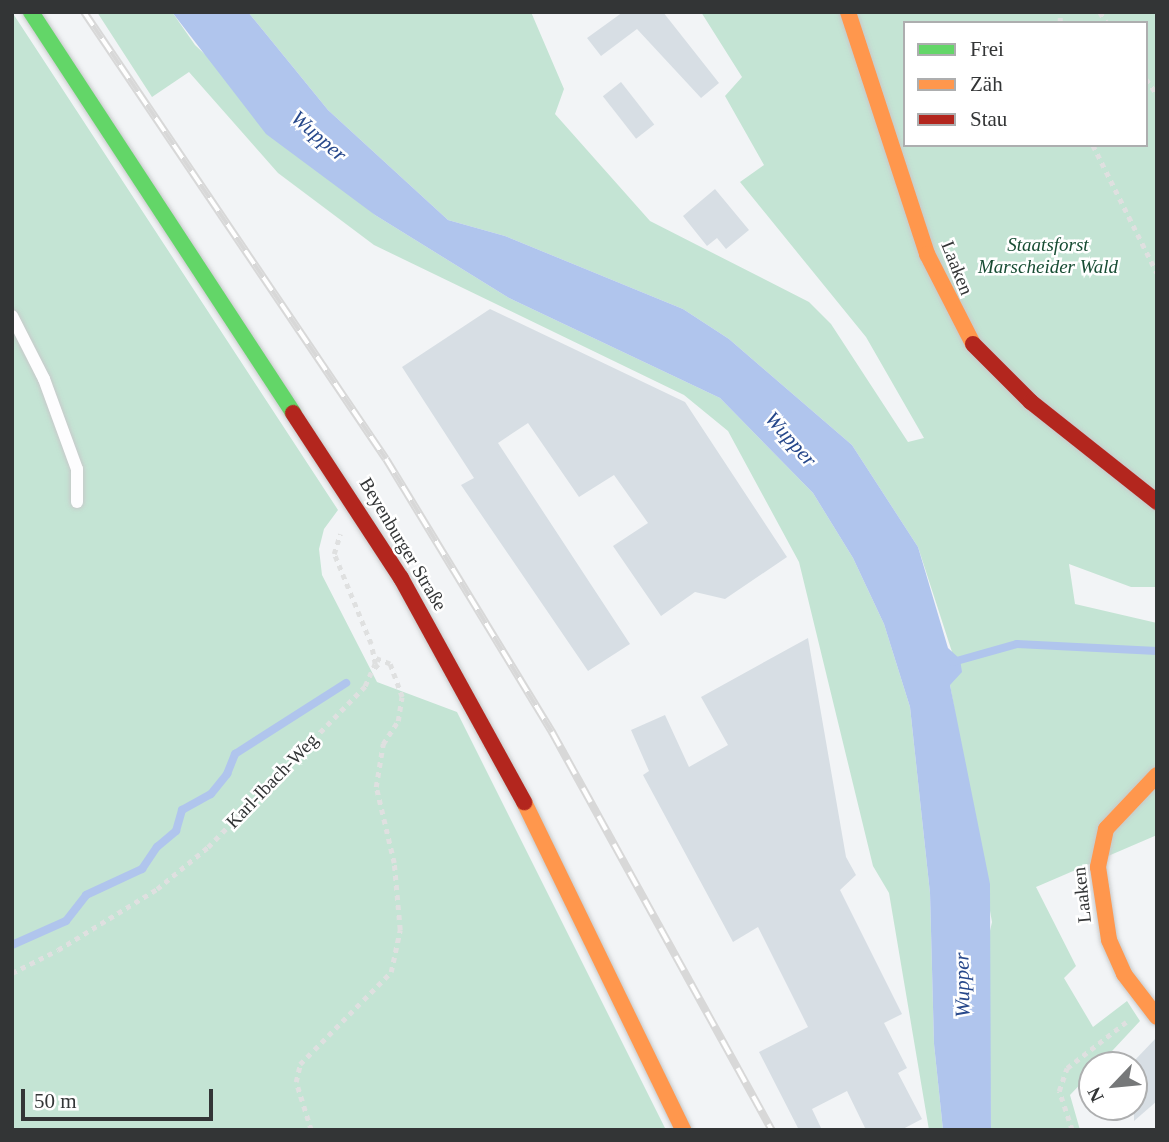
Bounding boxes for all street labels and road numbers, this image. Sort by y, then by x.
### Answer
street label: Laaken [936,238,978,298]
street label: Beyenburger Straße [354,473,452,615]
street label: Karl-Ibach-Weg [221,729,323,833]
street label: Laaken [1068,866,1096,924]

